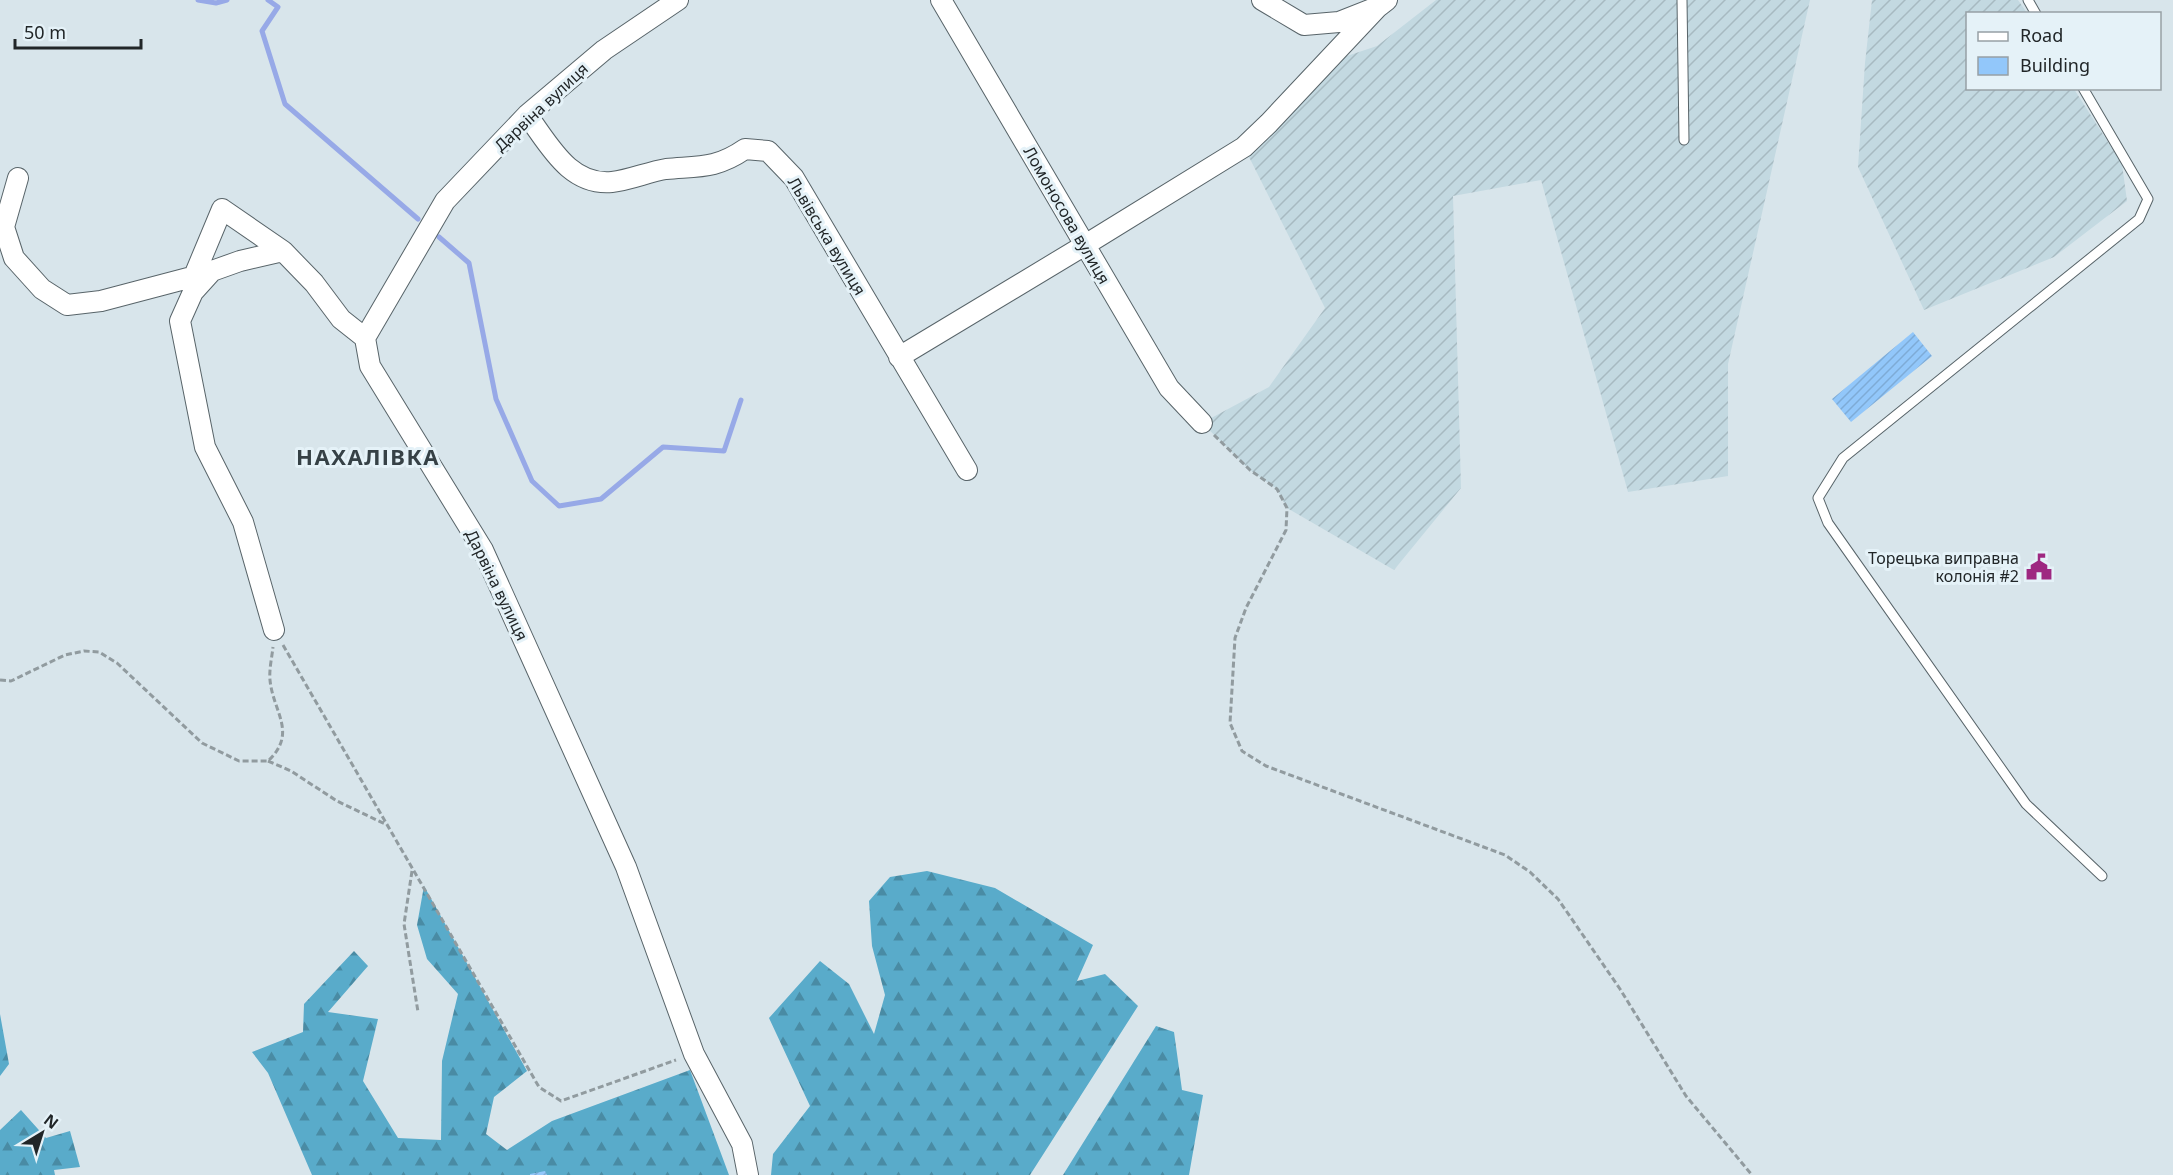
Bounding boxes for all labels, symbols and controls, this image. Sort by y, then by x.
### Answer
scale bar [15,12,141,50]
legend [1966,12,2161,90]
text: 50 m [24,20,66,44]
text: Road [2020,23,2063,47]
text: Building [2020,53,2090,77]
street label: Дарвіна вулиця [489,58,593,156]
street label: Ломоносова вулиця [1019,142,1115,288]
street label: Львівська вулиця [783,173,871,299]
district label: НАХАЛІВКА [296,441,440,471]
street label: Дарвіна вулиця [461,526,533,644]
place label: Торецька виправна колонія #2 [1868,547,2019,587]
public building icon: Торецька виправна колонія #2 [2024,552,2054,582]
north arrow [12,1103,72,1163]
text: N [39,1109,63,1134]

